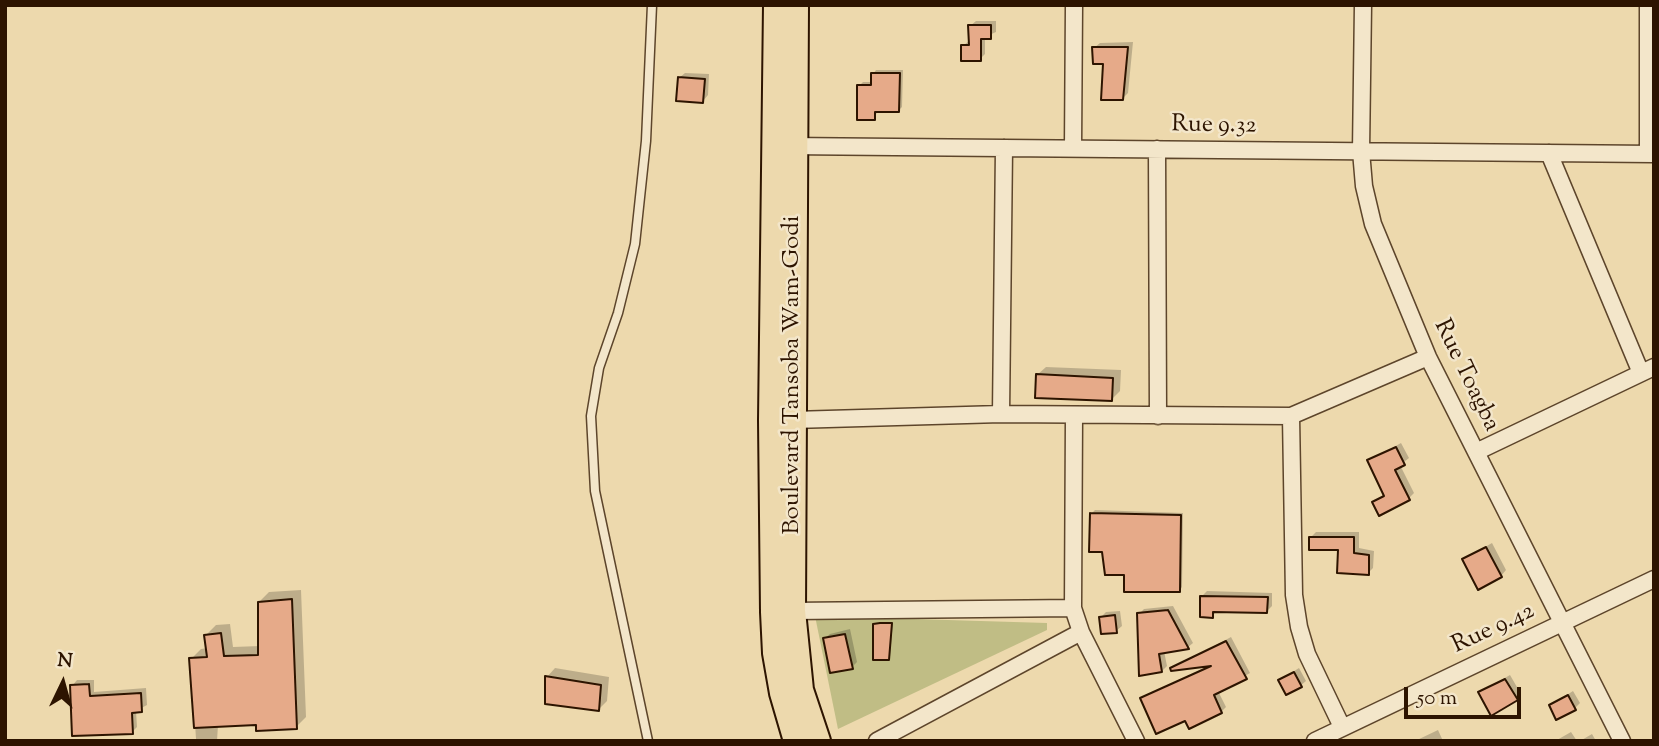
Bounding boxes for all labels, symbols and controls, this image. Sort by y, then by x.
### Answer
street label: Rue 9.32 [1171,112,1257,142]
street label: Boulevard Tansoba Wam-Godi [780,215,808,535]
street label: Rue Toagba [1426,315,1504,437]
street label: Rue 9.42 [1448,598,1540,662]
text: N [56,647,74,676]
north arrow [28,648,98,718]
scale bar [1407,672,1524,716]
text: 50 m [1417,684,1457,714]

